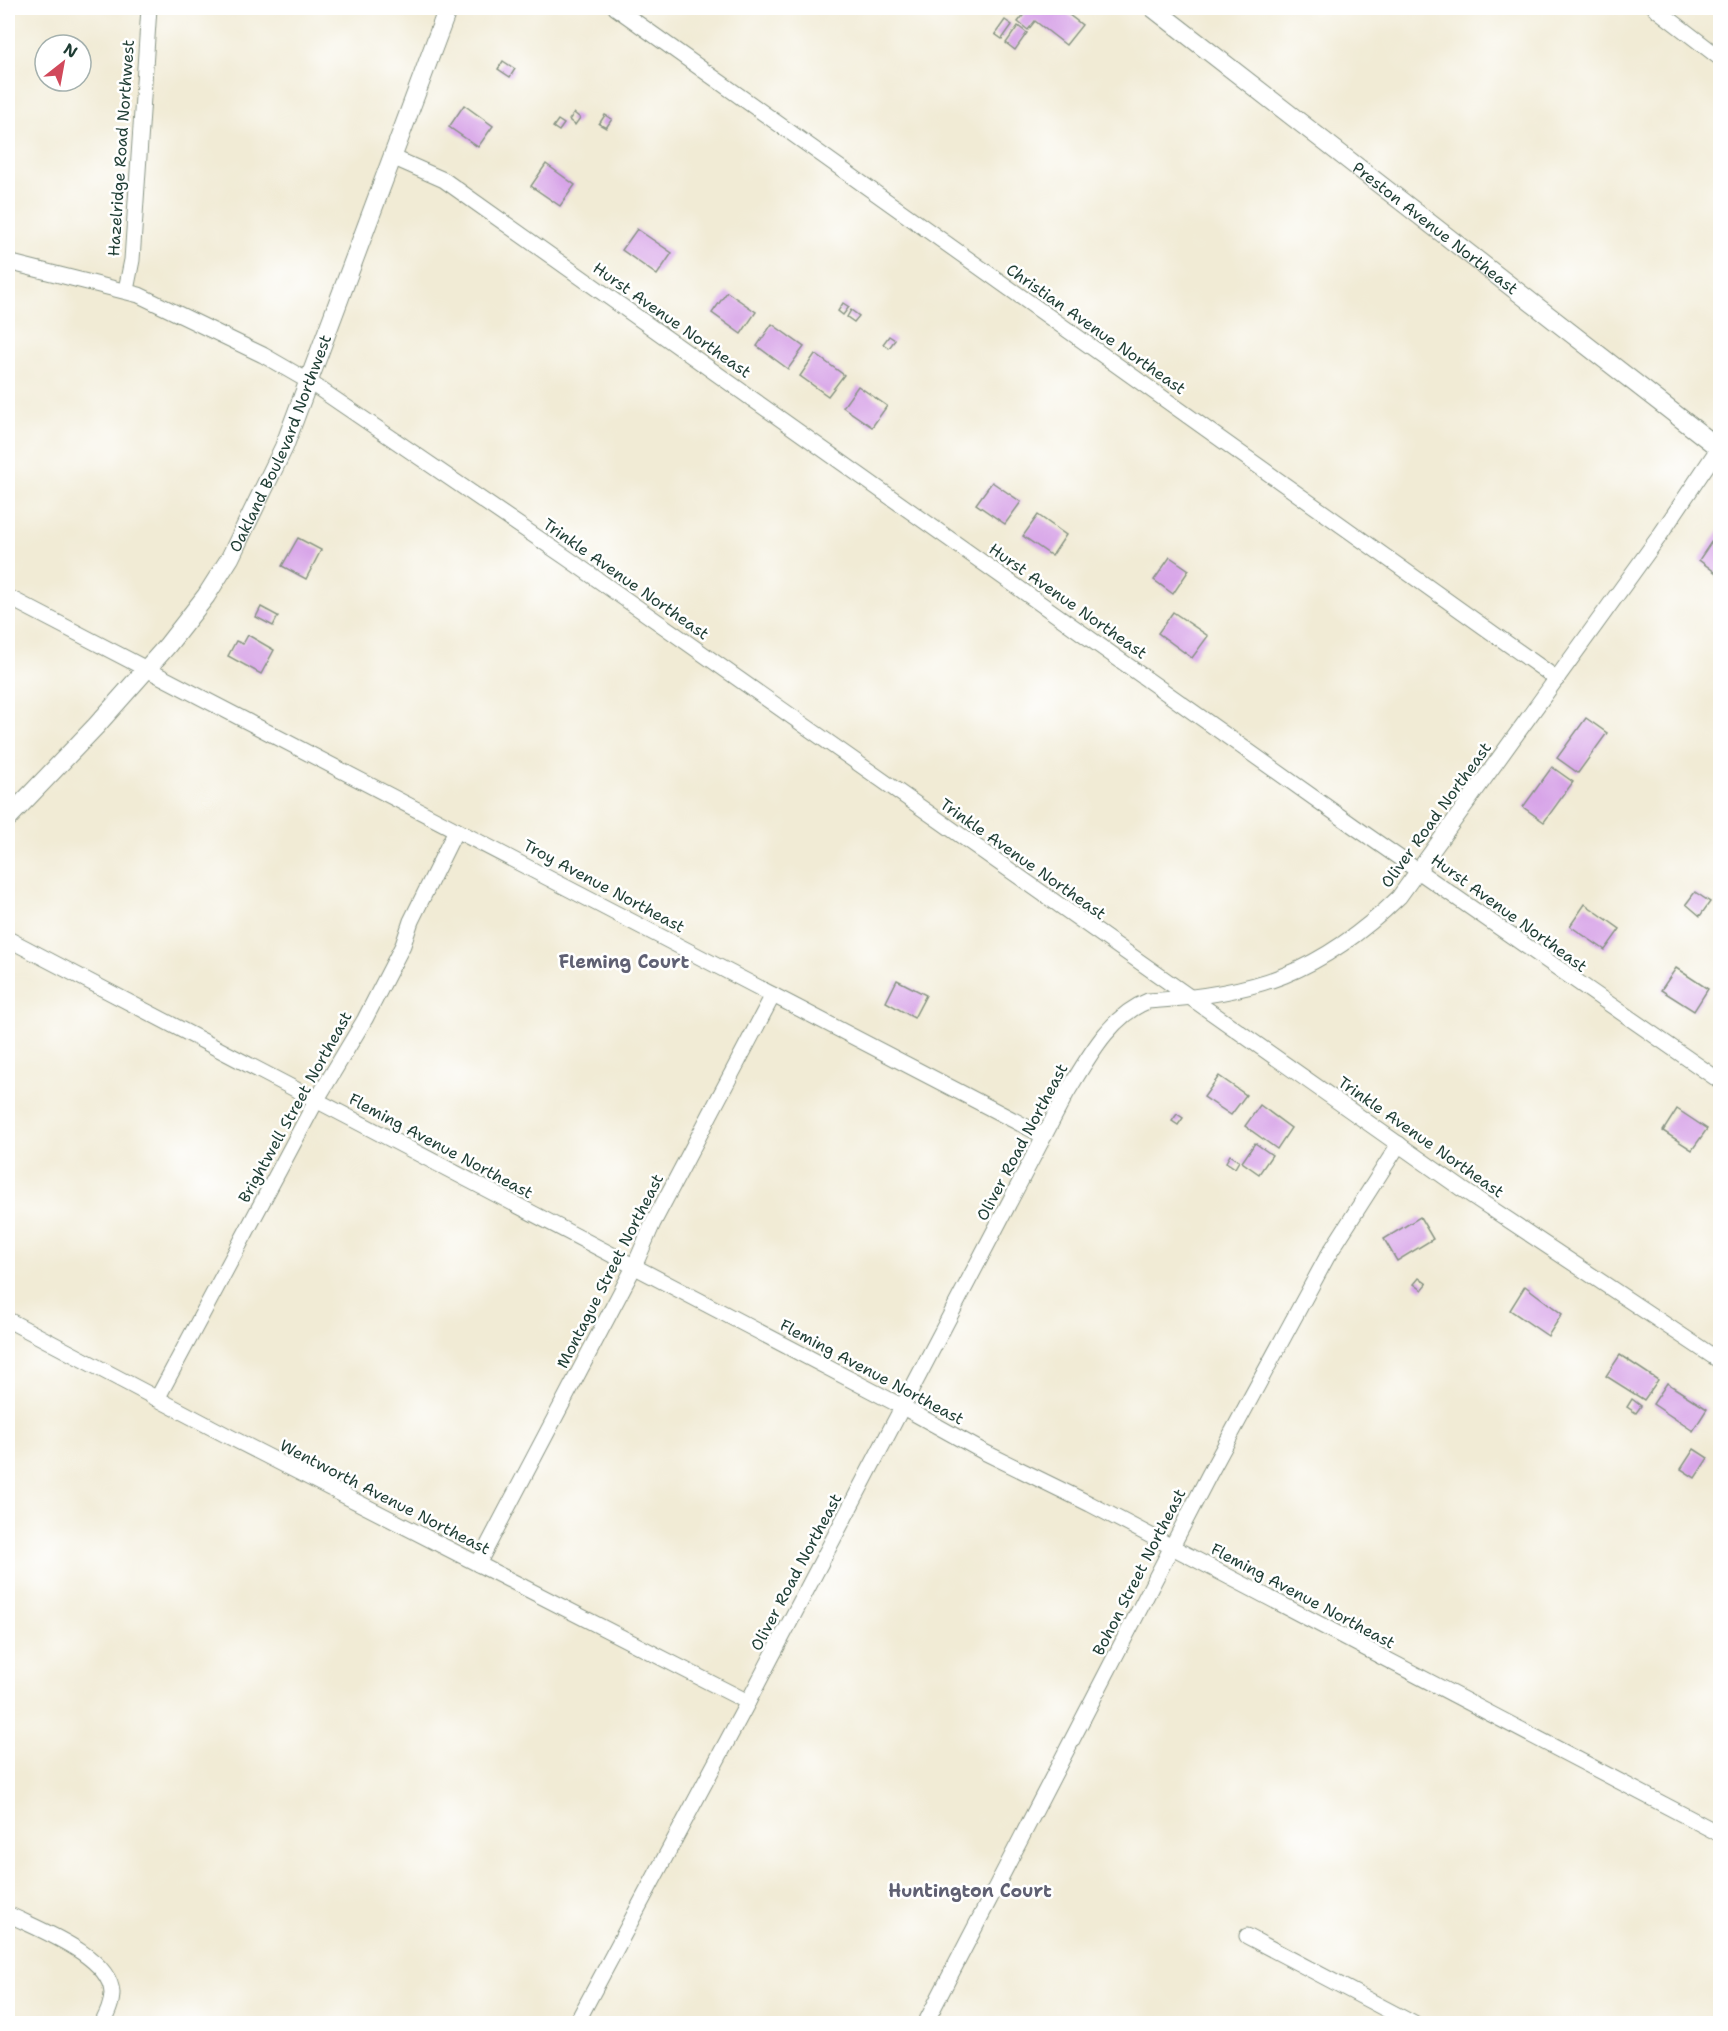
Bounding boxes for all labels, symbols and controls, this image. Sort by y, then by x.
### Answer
north arrow [33,33,93,93]
text: N [60,38,81,63]
street label: Hazelridge Road Northwest [103,39,139,257]
street label: Preston Avenue Northeast [1349,157,1523,299]
street label: Hurst Avenue Northeast [589,257,755,383]
street label: Christian Avenue Northeast [1002,259,1190,399]
street label: Oakland Boulevard Northwest [224,331,336,556]
street label: Trinkle Avenue Northeast [539,514,713,644]
street label: Hurst Avenue Northeast [985,538,1151,664]
street label: Oliver Road Northeast [1376,738,1496,892]
street label: Trinkle Avenue Northeast [936,794,1110,924]
street label: Troy Avenue Northeast [520,834,688,938]
street label: Hurst Avenue Northeast [1427,849,1591,977]
district label: Fleming Court [559,950,690,974]
street label: Brightwell Street Northeast [233,1007,357,1207]
street label: Oliver Road Northeast [972,1060,1072,1224]
street label: Trinkle Avenue Northeast [1334,1072,1508,1202]
street label: Fleming Avenue Northeast [345,1088,537,1204]
street label: Montague Street Northeast [552,1170,668,1372]
street label: Fleming Avenue Northeast [776,1314,968,1430]
street label: Wentworth Avenue Northeast [276,1435,494,1559]
street label: Bohon Street Northeast [1088,1485,1190,1659]
street label: Oliver Road Northeast [746,1490,846,1654]
street label: Fleming Avenue Northeast [1207,1538,1399,1654]
district label: Huntington Court [888,1879,1052,1903]

